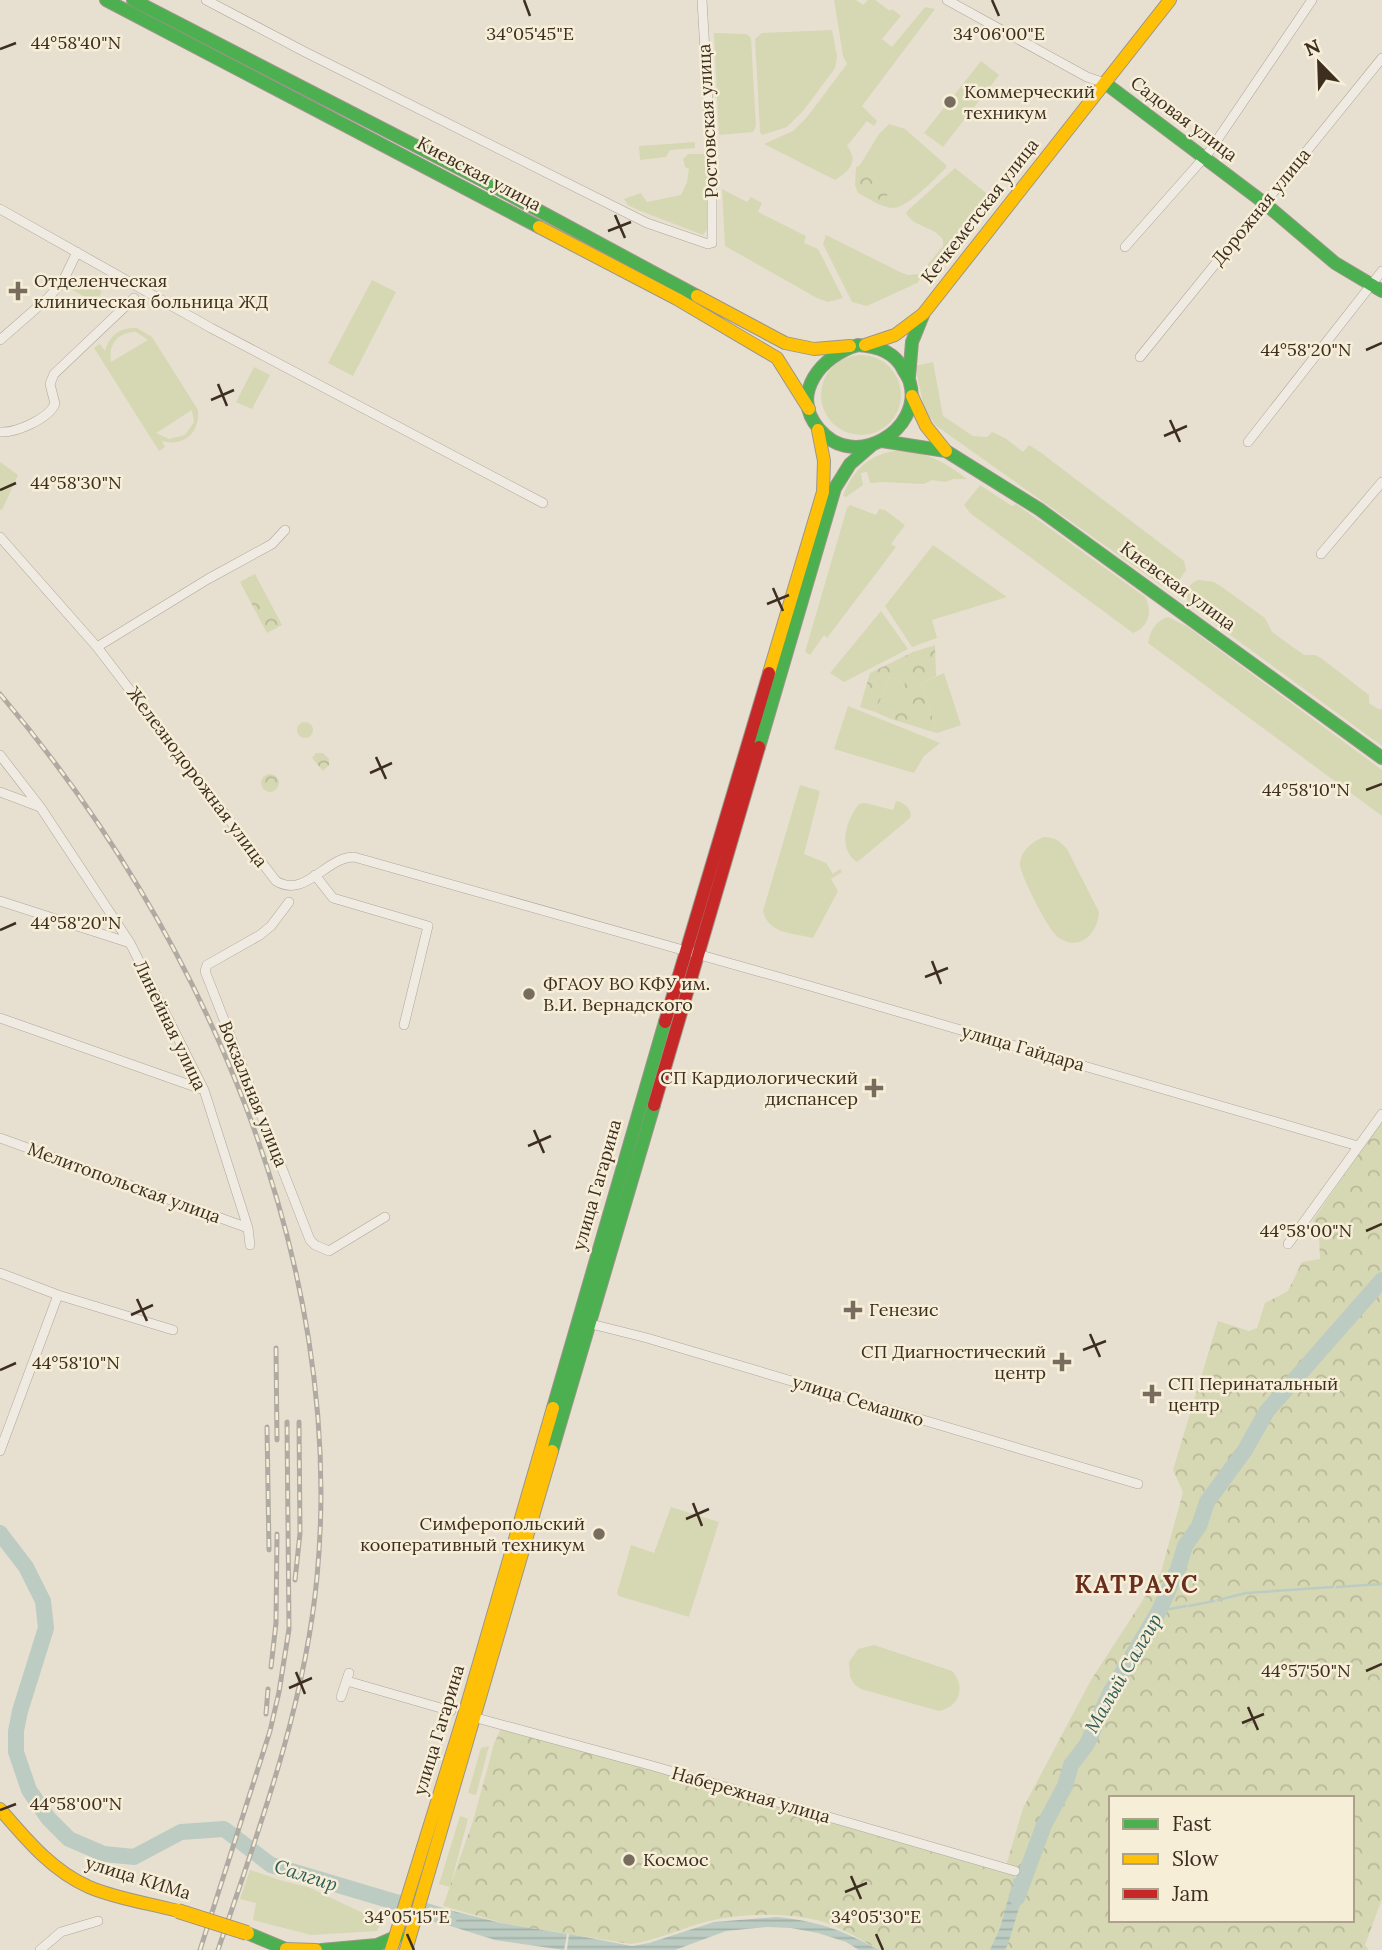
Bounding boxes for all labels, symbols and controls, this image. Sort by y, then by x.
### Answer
text: 34°05'45"E [486,22,574,45]
text: 34°06'00"E [953,22,1045,45]
north arrow [1284,28,1354,98]
text: 44°58'40"N [31,31,121,54]
text: N [1301,33,1324,61]
street label: Ростовская улица [692,43,723,199]
street label: Садовая улица [1126,71,1242,166]
place label: Коммерческий техникум [964,80,1095,124]
marker: Коммерческий техникум [942,94,958,110]
street label: Киевская улица [413,131,545,216]
street label: Кечкеметская улица [916,134,1043,288]
street label: Дорожная улица [1206,143,1315,270]
place label: Отделенческая клиническая больница ЖД [34,269,268,313]
marker: Отделенческая клиническая больница ЖД [8,281,28,301]
text: 44°58'20"N [1260,338,1352,361]
text: 44°58'30"N [30,471,122,494]
street label: Киевская улица [1116,536,1241,635]
street label: Железнодорожная улица [122,682,273,872]
text: 44°58'10"N [1262,778,1350,801]
text: 44°58'20"N [30,911,122,934]
street label: Линейная улица [129,956,212,1094]
place label: ФГАОУ ВО КФУ им. В.И. Вернадского [543,972,710,1016]
marker: ФГАОУ ВО КФУ им. В.И. Вернадского [521,986,537,1002]
street label: Вокзальная улица [214,1017,293,1170]
street label: улица Гайдара [959,1019,1087,1076]
place label: СП Кардиологический диспансер [660,1066,858,1110]
marker: СП Кардиологический диспансер [864,1078,884,1098]
street label: улица Гагарина [567,1117,626,1253]
street label: Мелитопольская улица [24,1137,224,1228]
text: 44°58'00"N [1260,1219,1352,1242]
place label: Генезис [869,1298,939,1321]
marker: Генезис [843,1300,863,1320]
place label: СП Диагностический центр [861,1340,1046,1384]
text: 44°58'10"N [32,1351,120,1374]
marker: СП Диагностический центр [1052,1352,1072,1372]
street label: улица Семашко [790,1370,927,1431]
place label: СП Перинатальный центр [1168,1372,1338,1416]
marker: СП Перинатальный центр [1142,1384,1162,1404]
place label: Симферопольский кооперативный техникум [360,1512,585,1556]
marker: Симферопольский кооперативный техникум [591,1526,607,1542]
district label: КАТРАУС [1074,1569,1200,1600]
water label: Малый Салгир [1079,1609,1167,1737]
text: 44°57'50"N [1261,1659,1351,1682]
street label: улица Гагарина [408,1662,469,1798]
street label: Набережная улица [669,1761,833,1828]
text: 44°58'00"N [30,1792,122,1815]
legend [1109,1796,1354,1922]
text: Fast [1172,1810,1212,1837]
text: Slow [1172,1845,1219,1872]
place label: Космос [643,1848,709,1871]
street label: улица КИМа [83,1851,194,1904]
marker: Космос [621,1852,637,1868]
water label: Салгир [271,1854,341,1896]
text: Jam [1171,1880,1209,1907]
text: 34°05'15"E [364,1905,450,1928]
text: 34°05'30"E [831,1905,921,1928]

